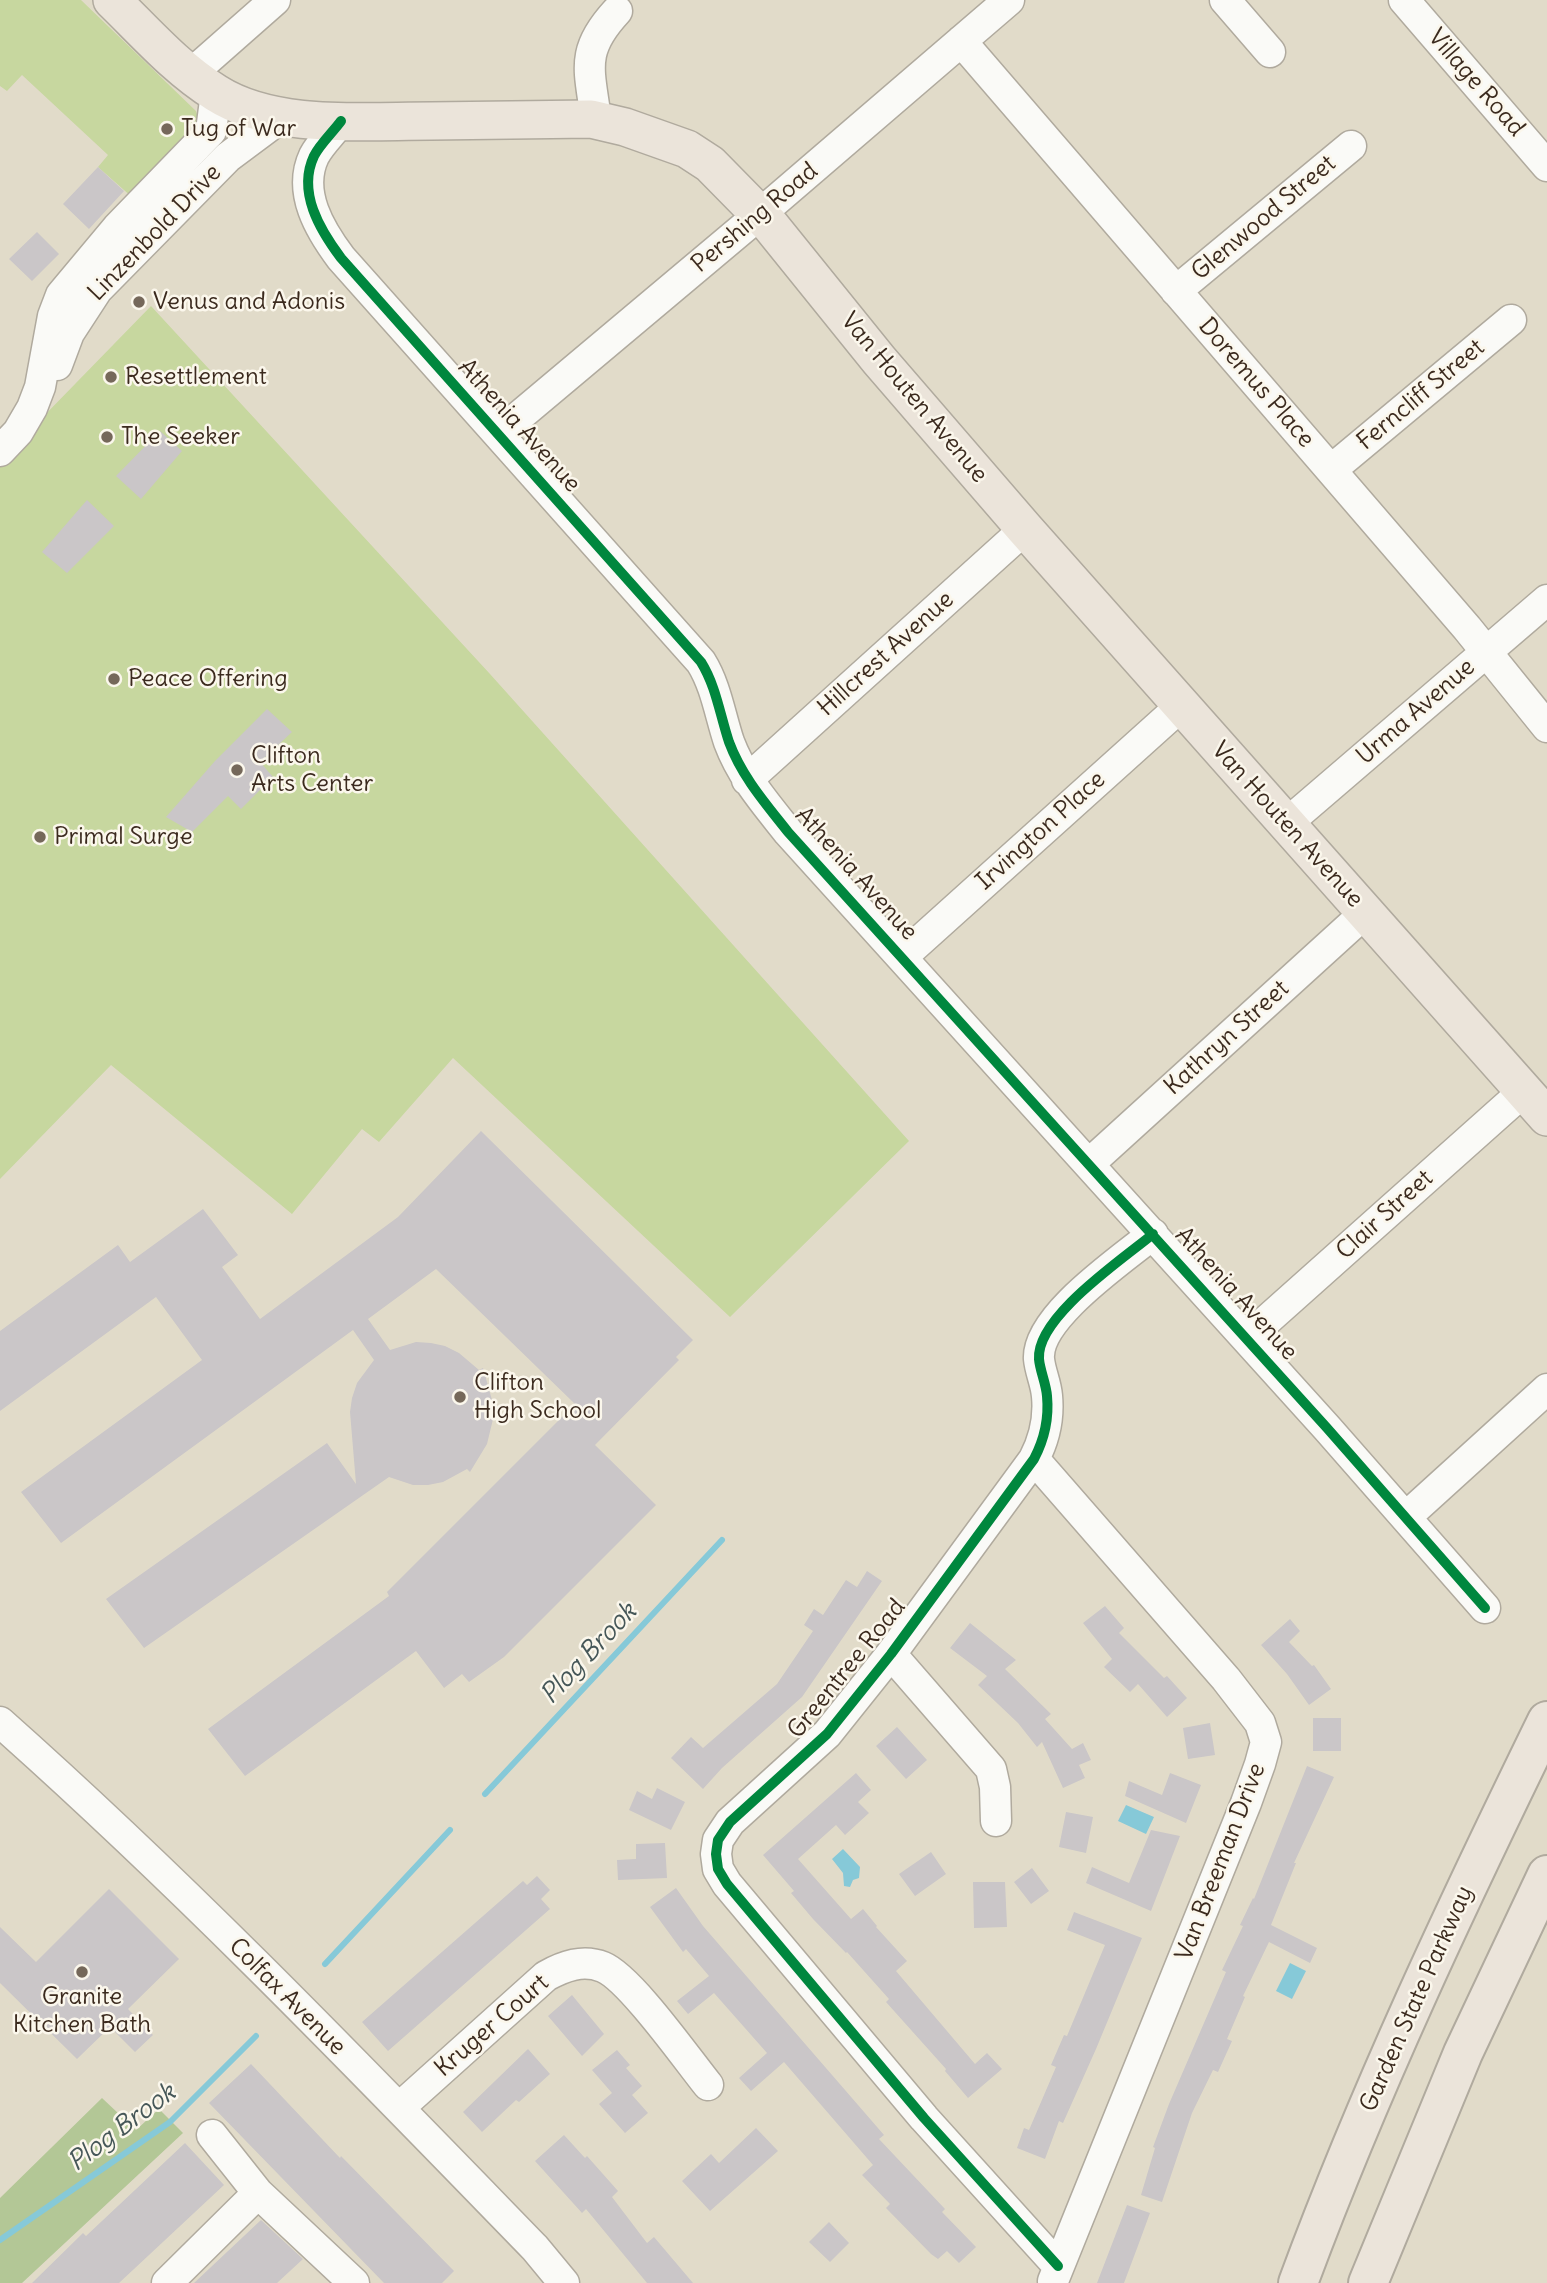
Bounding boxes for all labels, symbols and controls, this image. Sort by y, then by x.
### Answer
street label: Village Road [1421,23,1531,143]
place label: Tug of War [181,115,296,143]
marker: Tug of War [159,121,175,137]
street label: Glenwood Street [1186,149,1342,287]
street label: Pershing Road [686,157,824,279]
street label: Linzenbold Drive [83,159,227,307]
place label: Venus and Adonis [153,288,345,316]
marker: Venus and Adonis [131,294,147,310]
street label: Van Houten Avenue [835,307,993,489]
street label: Doremus Place [1192,312,1320,454]
street label: Ferncliff Street [1351,333,1491,457]
street label: Athenia Avenue [452,353,586,499]
place label: Resettlement [125,363,267,391]
marker: Resettlement [103,369,119,385]
place label: The Seeker [121,423,240,451]
marker: The Seeker [99,429,115,445]
street label: Hillcrest Avenue [812,586,960,722]
street label: Urma Avenue [1351,653,1481,771]
place label: Peace Offering [128,665,288,693]
marker: Peace Offering [106,671,122,687]
street label: Van Houten Avenue [1205,736,1369,914]
place label: Clifton Arts Center [251,742,373,798]
marker: Clifton Arts Center [229,762,245,778]
street label: Irvington Place [971,766,1111,896]
street label: Athenia Avenue [789,801,923,947]
place label: Primal Surge [54,823,193,851]
marker: Primal Surge [32,829,48,845]
street label: Kathryn Street [1159,975,1295,1101]
street label: Clair Street [1331,1164,1439,1266]
street label: Athenia Avenue [1169,1221,1303,1367]
place label: Clifton High School [474,1369,601,1425]
marker: Clifton High School [452,1389,468,1405]
street label: Greentree Road [782,1594,912,1744]
water label: Plog Brook [534,1597,644,1711]
street label: Van Breeman Drive [1170,1759,1272,1965]
street label: Garden State Parkway [1354,1882,1480,2116]
street label: Colfax Avenue [223,1933,351,2061]
marker: Granite Kitchen Bath [74,1964,90,1980]
street label: Kruger Court [429,1969,555,2083]
place label: Granite Kitchen Bath [13,1983,151,2039]
water label: Plog Brook [62,2077,182,2179]

